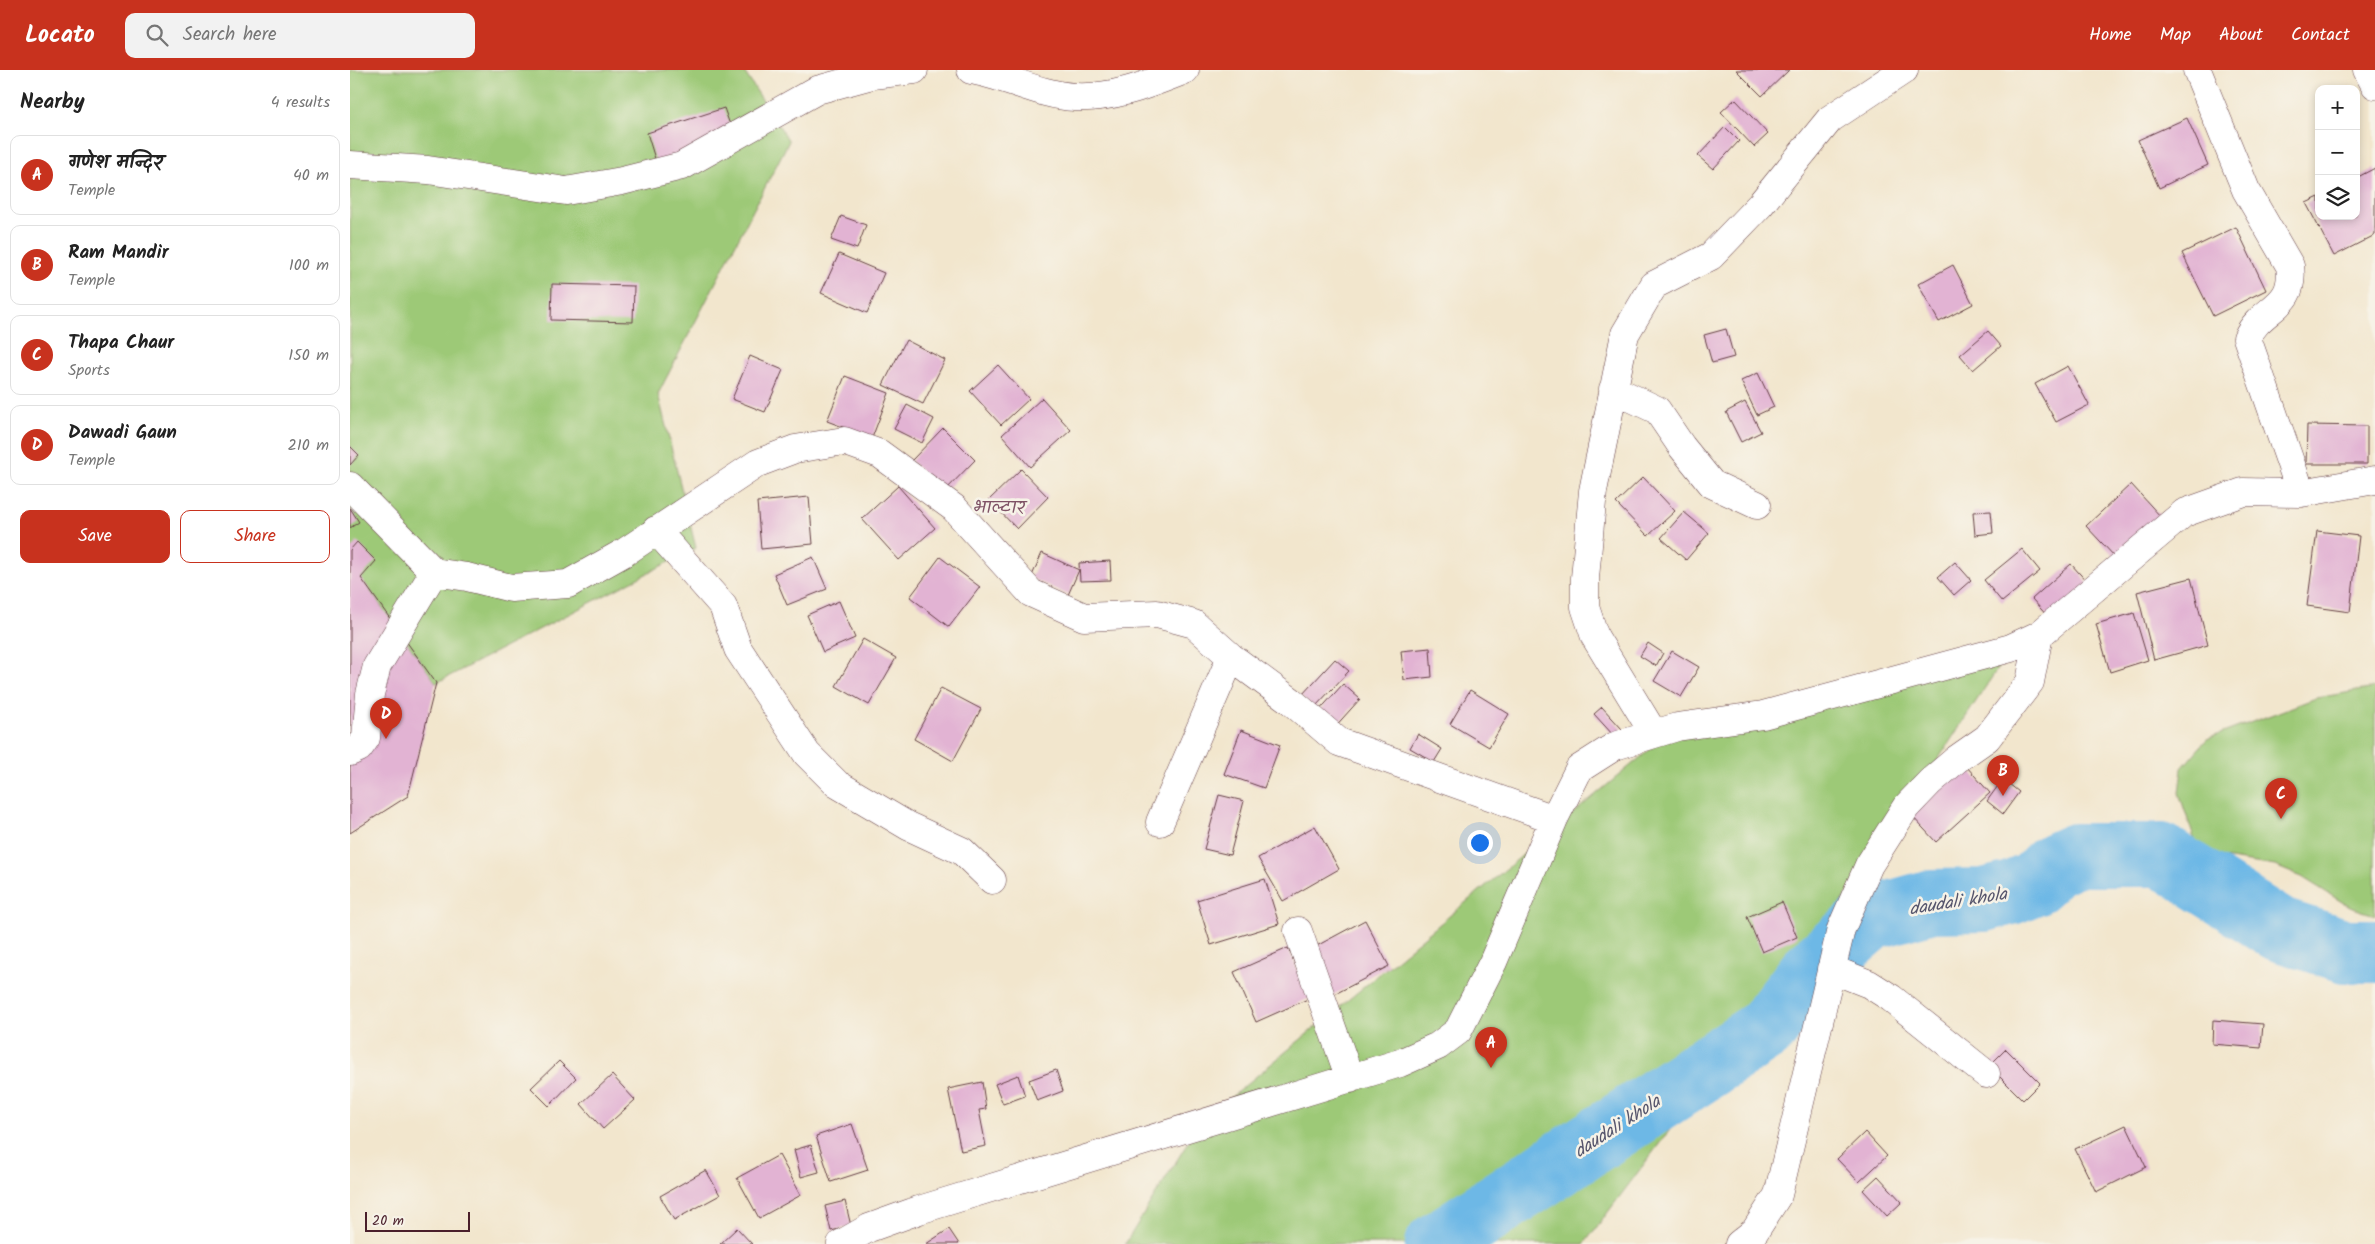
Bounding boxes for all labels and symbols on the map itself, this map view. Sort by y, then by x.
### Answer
district label: भाल्टार [973,493,1028,523]
pin: D [370,698,402,739]
pin: B [1987,755,2019,796]
pin: C [2265,778,2297,819]
your location [1467,830,1493,856]
water label: daudali khola [1907,880,2011,925]
pin: A [1475,1027,1507,1068]
water label: daudali khola [1569,1087,1668,1166]
scale bar [365,1209,470,1232]

